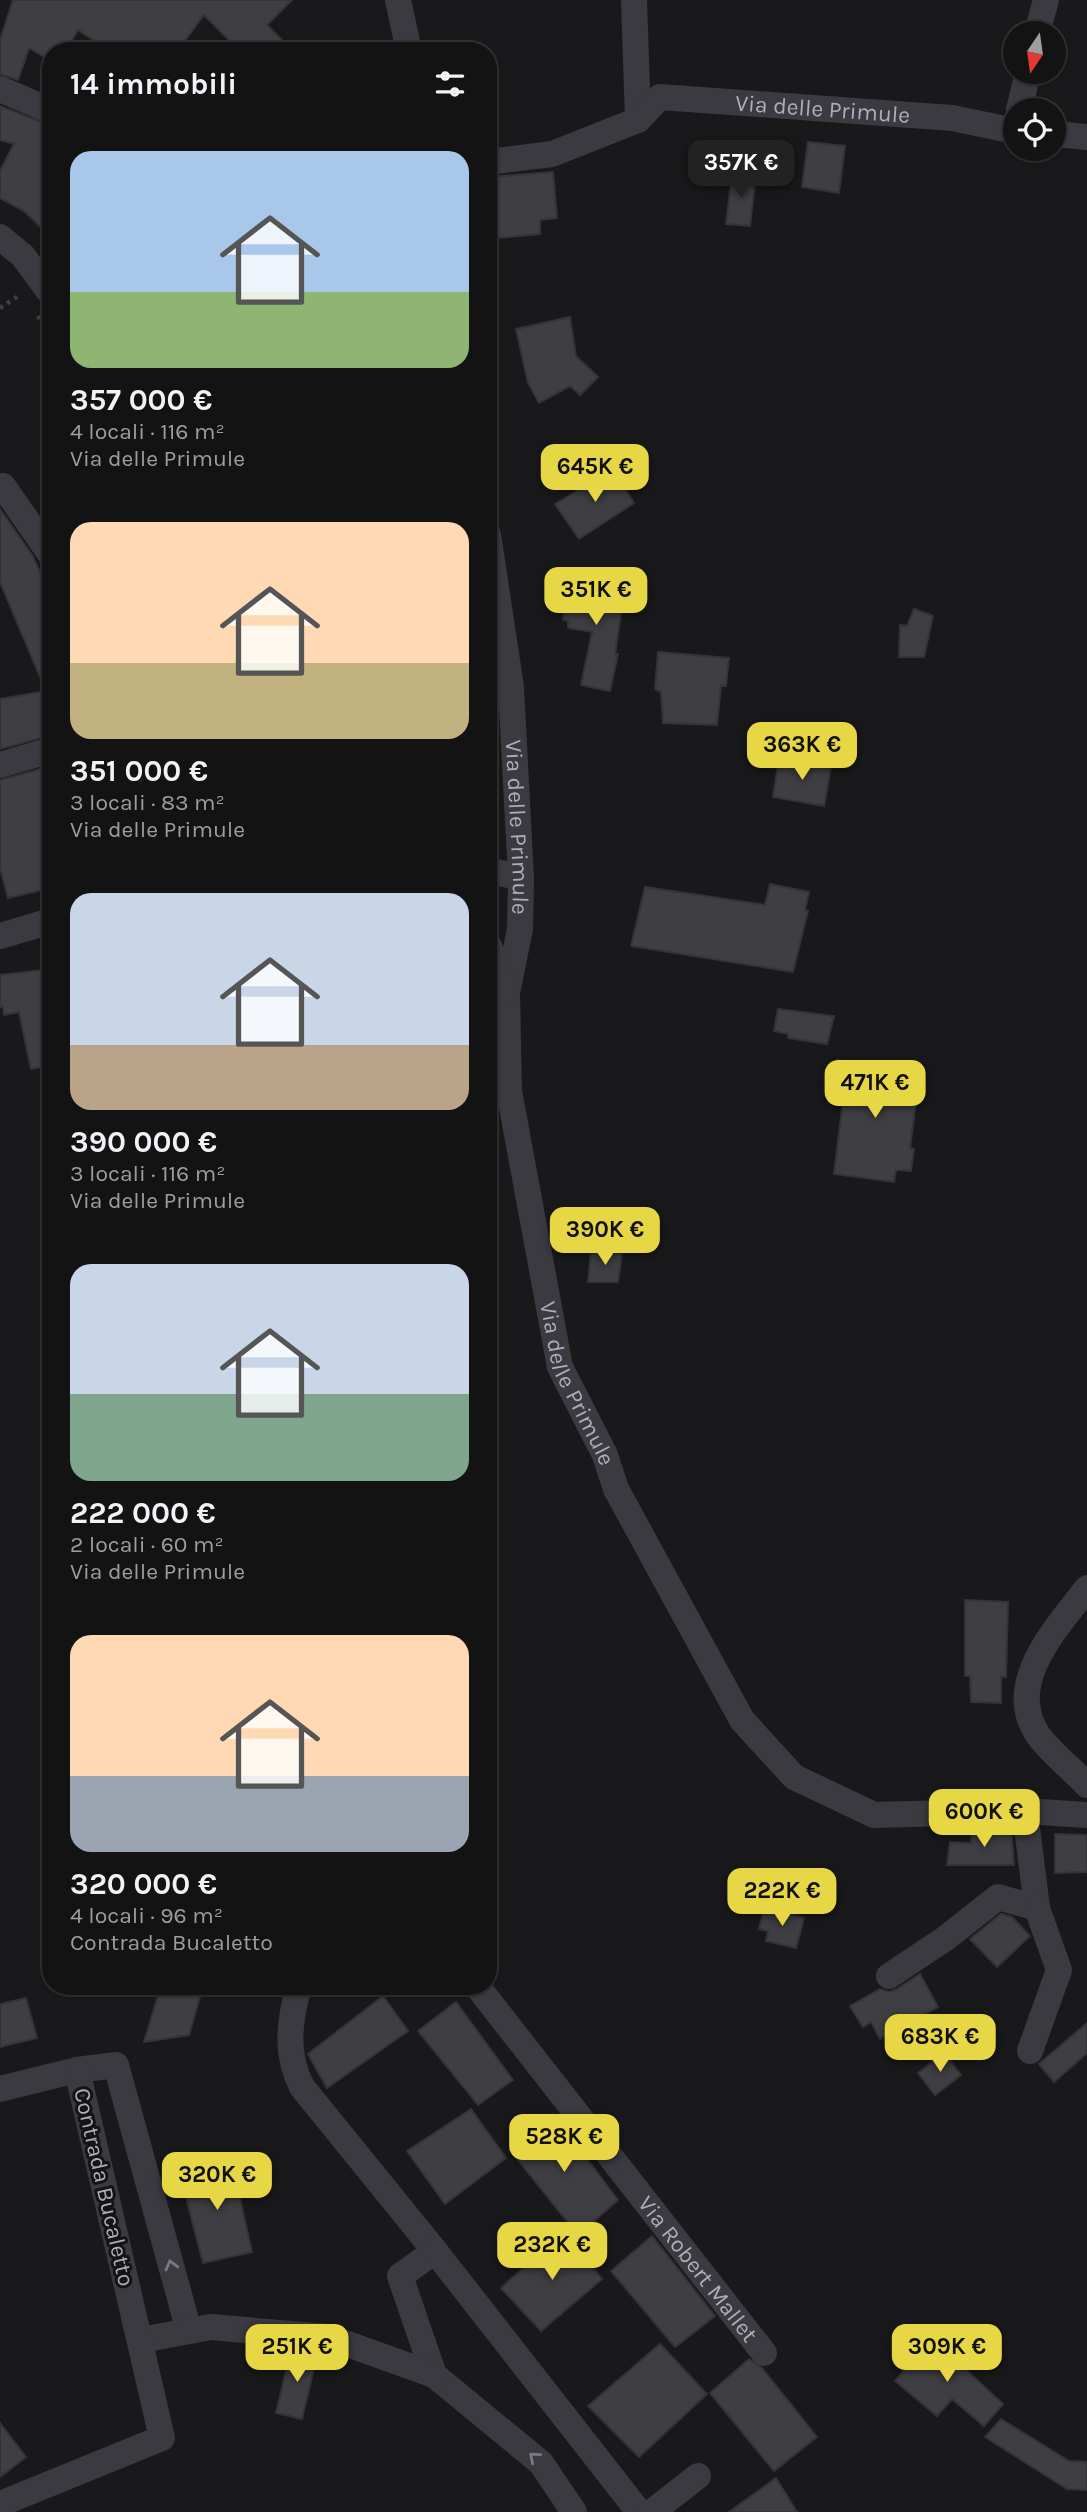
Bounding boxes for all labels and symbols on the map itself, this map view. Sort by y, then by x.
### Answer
north arrow [1003,21,1066,84]
street label: Via delle Primule [734,89,911,128]
pin: 357K € [684,140,798,200]
pin: 645K € [538,444,652,504]
pin: 351K € [539,568,653,627]
pin: 363K € [745,722,859,782]
street label: Via delle Primule [500,739,535,915]
pin: 471K € [818,1060,932,1120]
pin: 390K € [548,1208,662,1267]
street label: Via delle Primule [535,1299,621,1468]
pin: 600K € [927,1790,1041,1849]
pin: 222K € [725,1868,839,1928]
pin: 683K € [883,2014,997,2074]
street label: Contrada Bucaletto [68,2085,140,2289]
pin: 528K € [507,2114,621,2174]
pin: 320K € [160,2152,274,2212]
street label: Via Robert Mallet [633,2190,764,2348]
pin: 232K € [495,2222,609,2282]
one-way arrow [165,2259,179,2271]
pin: 251K € [240,2324,354,2384]
pin: 309K € [890,2324,1004,2384]
one-way arrow [529,2453,542,2465]

